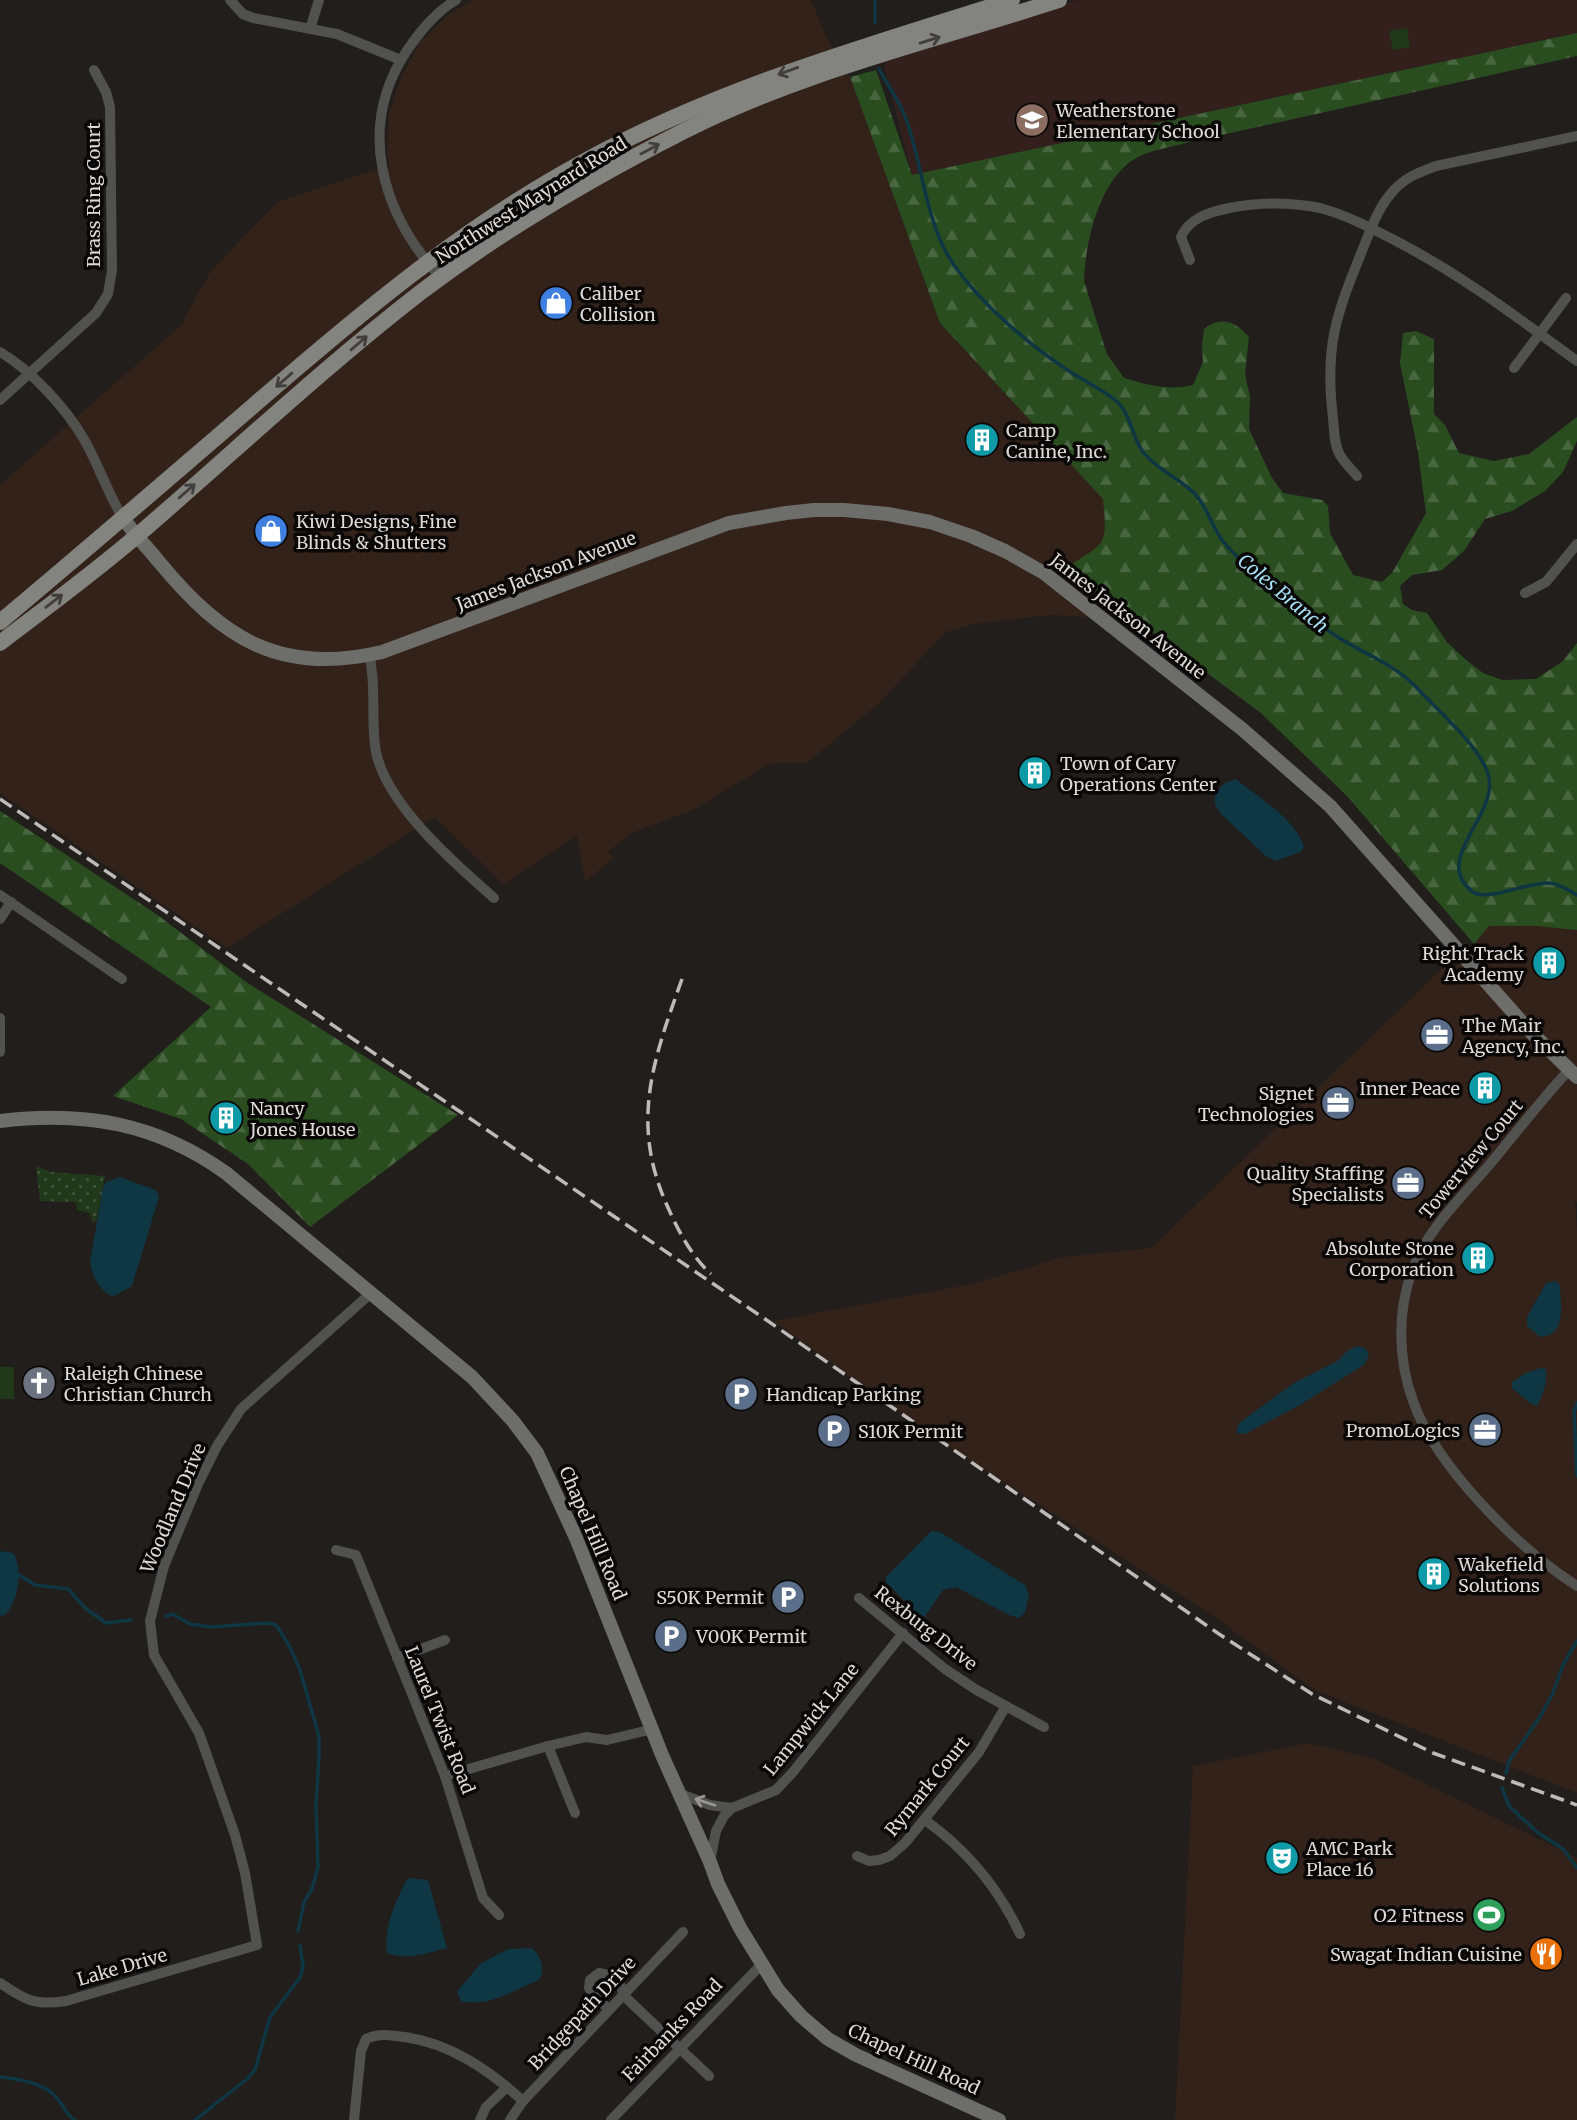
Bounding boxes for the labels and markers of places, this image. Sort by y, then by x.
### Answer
place label: Weatherstone Elementary School [1055,99,1220,143]
school or university icon: Weatherstone Elementary School [1013,101,1051,139]
place label: Caliber Collision [580,282,656,326]
shop icon: Caliber Collision [537,284,575,322]
place label: Camp Canine, Inc. [1006,419,1107,463]
building icon: Camp Canine, Inc. [963,421,1001,459]
place label: Kiwi Designs, Fine Blinds & Shutters [296,510,456,554]
shop icon: Kiwi Designs, Fine Blinds & Shutters [252,512,290,550]
place label: Town of Cary Operations Center [1060,752,1217,796]
building icon: Town of Cary Operations Center [1016,754,1054,792]
place label: Right Track Academy [1422,942,1525,986]
building icon: Right Track Academy [1530,944,1568,982]
place label: The Mair Agency, Inc. [1461,1014,1565,1058]
office icon: The Mair Agency, Inc. [1418,1016,1456,1054]
building icon: Inner Peace [1466,1069,1504,1107]
place label: Inner Peace [1359,1077,1460,1100]
place label: Signet Technologies [1198,1082,1314,1126]
office icon: Signet Technologies [1319,1084,1357,1122]
place label: Nancy Jones House [249,1097,355,1141]
building icon: Nancy Jones House [207,1099,245,1137]
place label: Quality Staffing Specialists [1247,1162,1384,1206]
office icon: Quality Staffing Specialists [1389,1164,1427,1202]
place label: Absolute Stone Corporation [1325,1237,1454,1281]
building icon: Absolute Stone Corporation [1459,1239,1497,1277]
place label: Raleigh Chinese Christian Church [64,1362,212,1406]
church icon: Raleigh Chinese Christian Church [20,1364,58,1402]
parking icon: Handicap Parking [722,1375,760,1413]
place label: Handicap Parking [766,1383,921,1406]
office icon: PromoLogics [1466,1411,1504,1449]
parking icon: S10K Permit [815,1412,853,1450]
place label: PromoLogics [1346,1419,1460,1442]
place label: S10K Permit [858,1420,963,1443]
place label: Wakefield Solutions [1457,1553,1544,1597]
building icon: Wakefield Solutions [1415,1555,1453,1593]
parking icon: S50K Permit [769,1578,807,1616]
place label: S50K Permit [656,1586,764,1609]
parking icon: V00K Permit [652,1617,690,1655]
place label: V00K Permit [695,1625,807,1648]
place label: AMC Park Place 16 [1305,1837,1393,1881]
theatre icon: AMC Park Place 16 [1263,1839,1301,1877]
sports icon: O2 Fitness [1470,1896,1508,1934]
place label: O2 Fitness [1374,1904,1464,1927]
restaurant icon: Swagat Indian Cuisine [1527,1935,1565,1973]
place label: Swagat Indian Cuisine [1330,1943,1522,1966]

